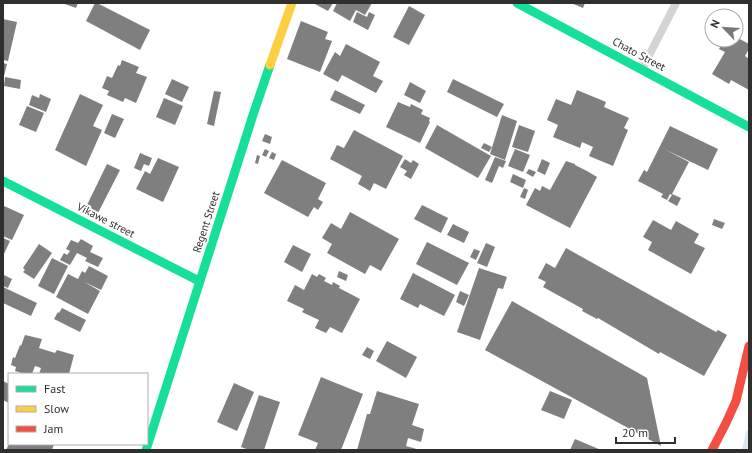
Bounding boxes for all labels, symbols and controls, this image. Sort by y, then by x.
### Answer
north arrow [704,8,744,48]
text: N [707,18,723,30]
street label: Chato Street [610,34,668,74]
street label: Regent Street [189,189,223,254]
street label: Vikawe street [74,199,138,241]
legend [8,373,148,445]
text: Fast [44,381,65,396]
text: Slow [44,401,69,416]
scale bar [616,419,675,445]
text: Jam [43,421,63,436]
text: 20 m [622,425,648,440]

